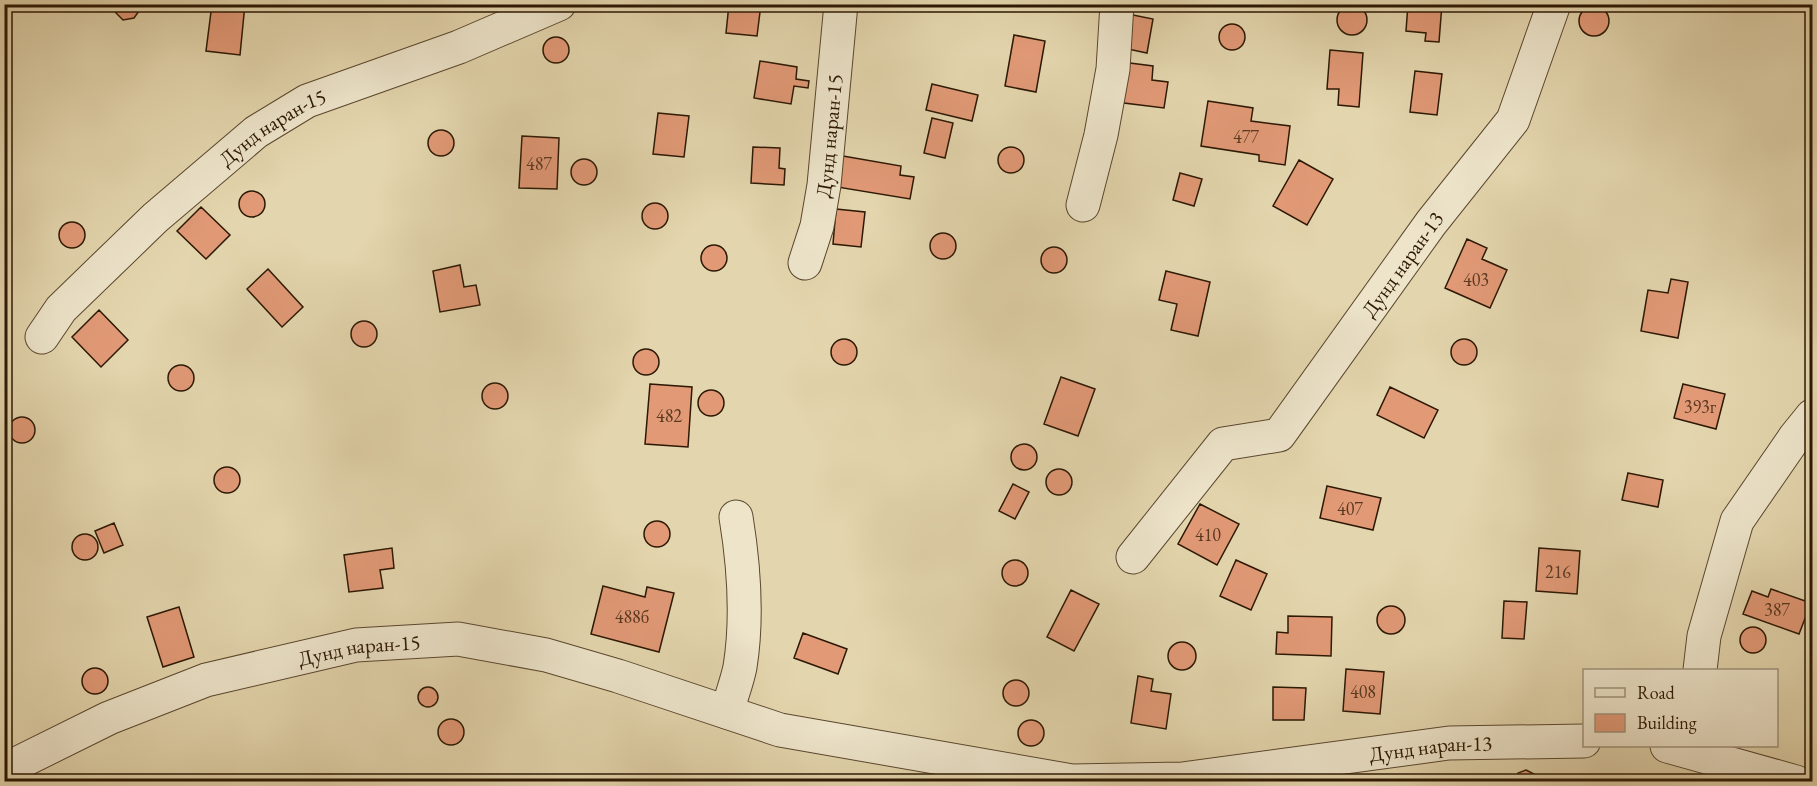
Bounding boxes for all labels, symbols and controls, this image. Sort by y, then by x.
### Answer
street label: Дунд наран-15 [809,73,848,200]
street label: Дунд наран-15 [213,82,329,172]
house number: 477 [1233,125,1259,148]
house number: 487 [526,152,552,175]
street label: Дунд наран-13 [1355,205,1449,322]
house number: 403 [1463,268,1489,291]
house number: 393г [1684,395,1717,418]
house number: 482 [656,404,682,427]
house number: 407 [1337,497,1363,520]
house number: 410 [1195,523,1221,546]
house number: 216 [1545,560,1571,583]
house number: 387 [1764,598,1790,621]
house number: 488б [615,605,649,628]
street label: Дунд наран-15 [295,628,421,672]
legend [1583,669,1778,747]
house number: 408 [1350,680,1376,703]
text: Road [1637,681,1676,704]
text: Building [1637,711,1697,734]
street label: Дунд наран-13 [1367,729,1493,767]

